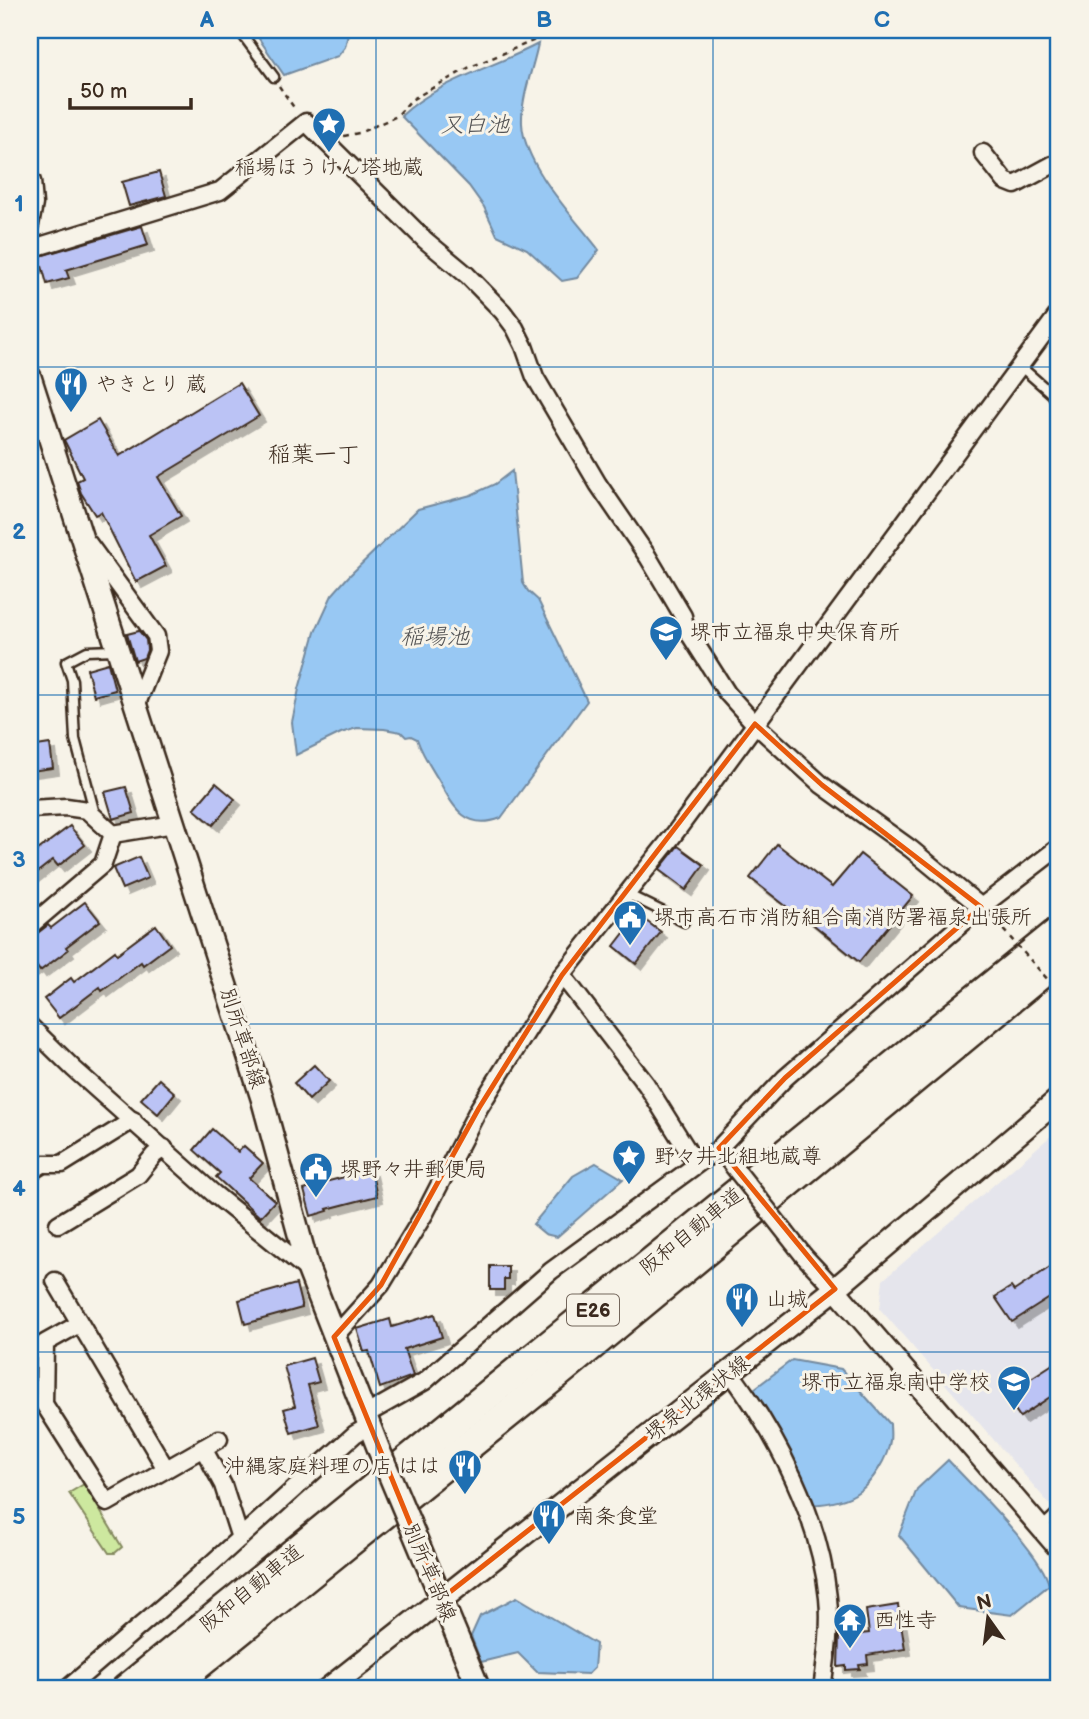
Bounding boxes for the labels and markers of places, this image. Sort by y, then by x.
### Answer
place icon: 稲場ほうけん塔地蔵 [310,105,348,154]
place label: 稲場ほうけん塔地蔵 [235,155,424,180]
restaurant icon: やきとり 蔵 [52,365,90,414]
place label: やきとり 蔵 [96,372,207,397]
school or university icon: 堺市立福泉中央保育所 [647,613,685,662]
place label: 堺市立福泉中央保育所 [690,620,900,645]
public building icon: 堺市高石市消防組合南消防署福泉出張所 [611,898,649,947]
place label: 堺市高石市消防組合南消防署福泉出張所 [654,905,1032,930]
place icon: 野々井北組地蔵尊 [610,1137,648,1186]
place label: 野々井北組地蔵尊 [654,1144,822,1169]
public building icon: 堺野々井郵便局 [297,1150,335,1199]
place label: 堺野々井郵便局 [340,1157,487,1182]
restaurant icon: 山城 [723,1280,761,1329]
place label: 山城 [766,1287,808,1312]
school or university icon: 堺市立福泉南中学校 [995,1363,1033,1412]
place label: 堺市立福泉南中学校 [801,1370,990,1395]
restaurant icon: 沖縄家庭料理の店 はは [446,1447,484,1496]
place label: 沖縄家庭料理の店 はは [224,1454,440,1479]
restaurant icon: 南条食堂 [530,1497,568,1546]
place label: 南条食堂 [574,1504,658,1529]
temple icon: 西性寺 [831,1601,869,1650]
place label: 西性寺 [874,1608,937,1633]

